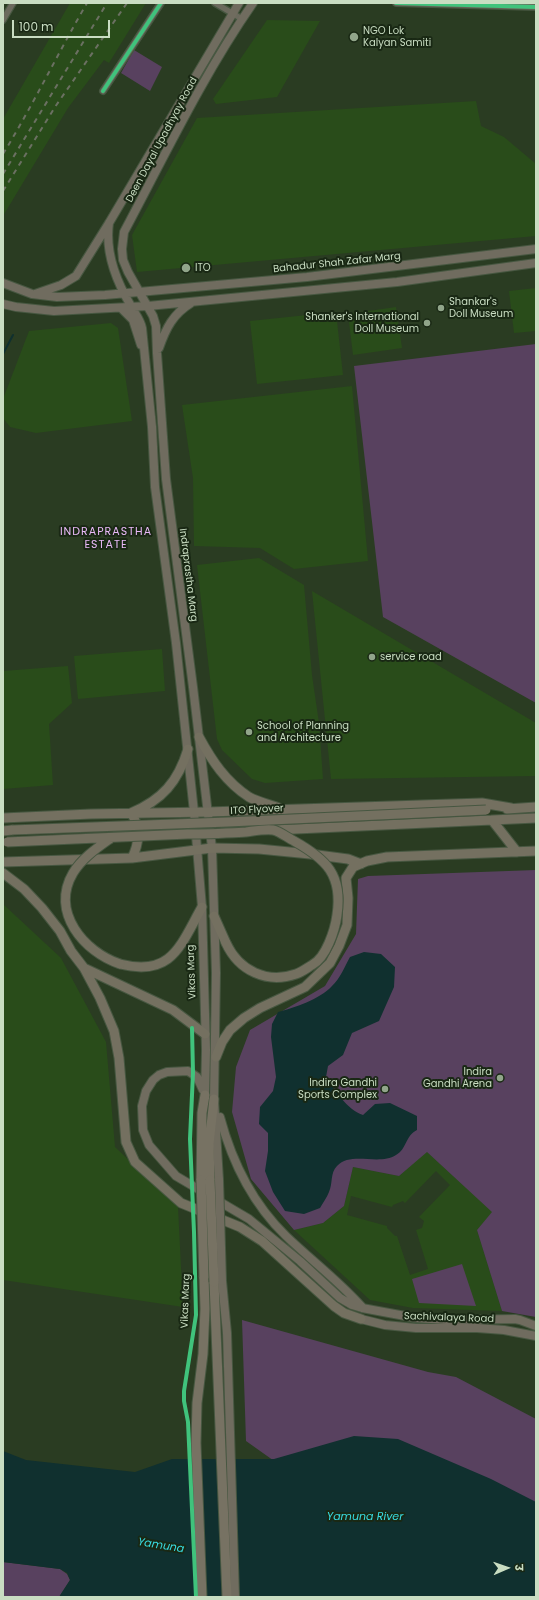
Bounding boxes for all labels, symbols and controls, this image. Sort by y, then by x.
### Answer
scale bar [14,12,112,38]
text: 100 m [19,18,53,35]
place label: NGO Lok Kalyan Samiti [363,25,431,48]
marker: NGO Lok Kalyan Samiti [348,31,360,43]
street label: Deen Dayal Upadhyay Road [124,75,200,205]
street label: Bahadur Shah Zafar Marg [273,250,401,276]
marker: ITO [180,262,192,274]
place label: ITO [195,262,211,274]
place label: Shankar's Doll Museum [449,296,513,320]
marker: Shankar's Doll Museum [436,303,446,313]
place label: Shanker's International Doll Museum [305,311,419,334]
marker: Shanker's International Doll Museum [422,318,432,328]
district label: INDRAPRASTHA ESTATE [60,525,152,551]
street label: Indraprastha Marg [176,528,200,622]
place label: service road [380,651,442,663]
marker: service road [367,652,377,662]
place label: School of Planning and Architecture [257,720,349,744]
marker: School of Planning and Architecture [244,727,254,737]
street label: ITO Flyover [230,803,284,817]
street label: Vikas Marg [185,944,199,1000]
place label: Indira Gandhi Arena [423,1066,492,1090]
marker: Indira Gandhi Arena [495,1073,505,1083]
place label: Indira Gandhi Sports Complex [298,1077,377,1100]
marker: Indira Gandhi Sports Complex [380,1084,390,1094]
street label: Vikas Marg [179,1273,193,1329]
street label: Sachivalaya Road [404,1310,494,1326]
water label: Yamuna River [327,1510,403,1524]
water label: Yamuna [137,1536,185,1556]
north arrow [487,1548,527,1588]
text: उ [511,1564,527,1571]

